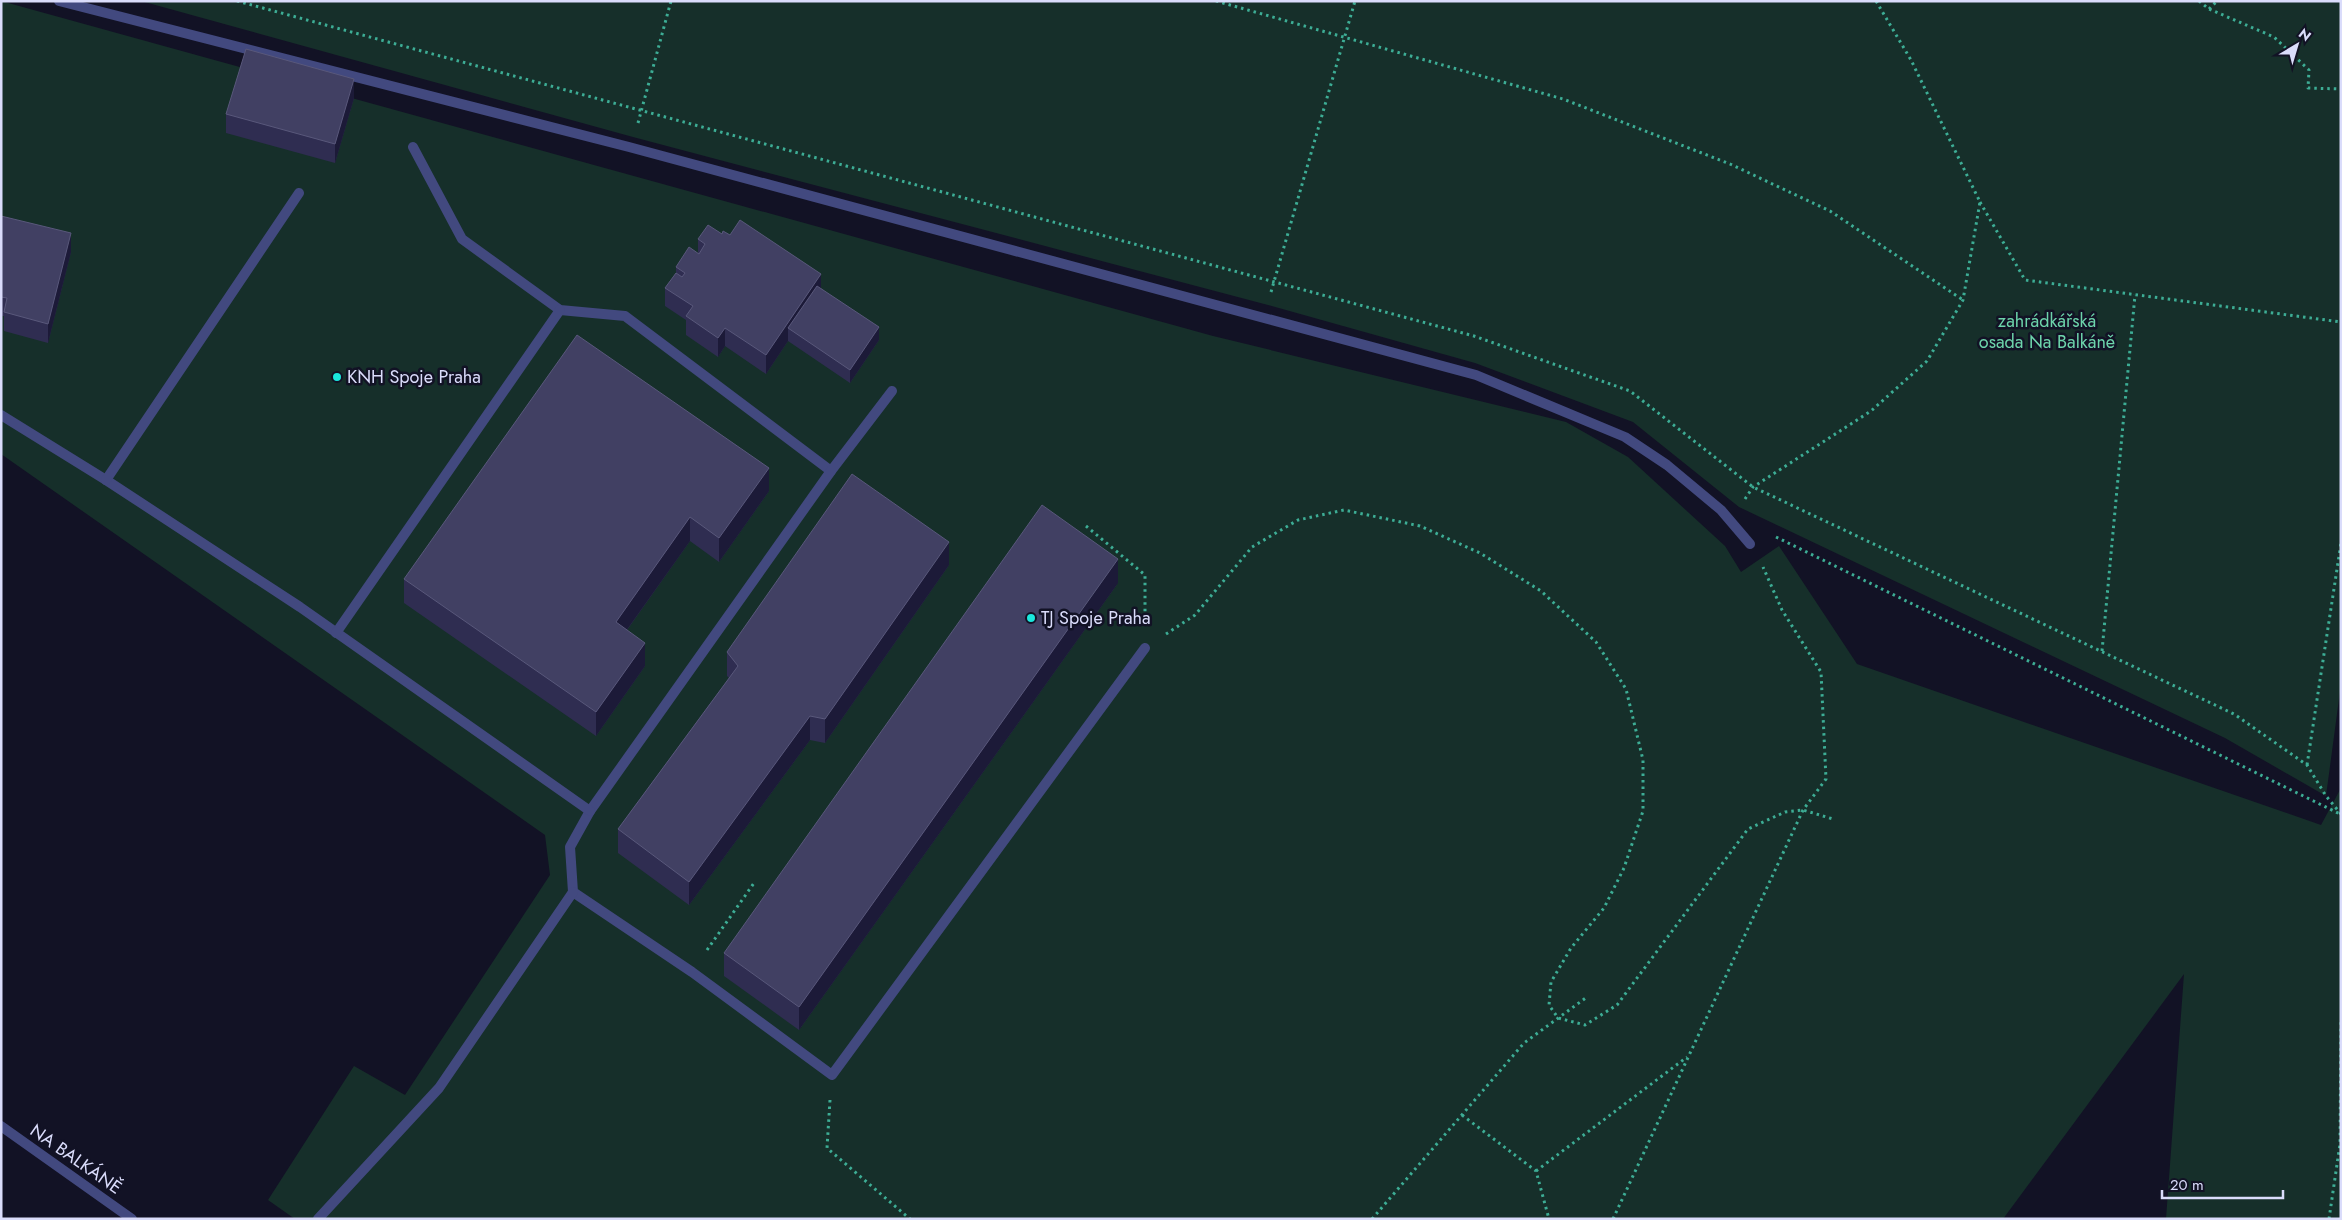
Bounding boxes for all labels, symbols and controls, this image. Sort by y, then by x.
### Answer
north arrow [2272,20,2322,70]
text: N [2294,23,2316,46]
park label: zahrádkářská osada Na Balkáně [1979,308,2115,355]
place label: KNH Spoje Praha [347,364,481,390]
marker: KNH Spoje Praha [331,371,343,383]
place label: TJ Spoje Praha [1041,605,1151,631]
marker: TJ Spoje Praha [1025,612,1037,624]
street label: NA BALKÁNĚ [25,1118,127,1200]
scale bar [2162,1168,2283,1200]
text: 20 m [2170,1174,2204,1196]

